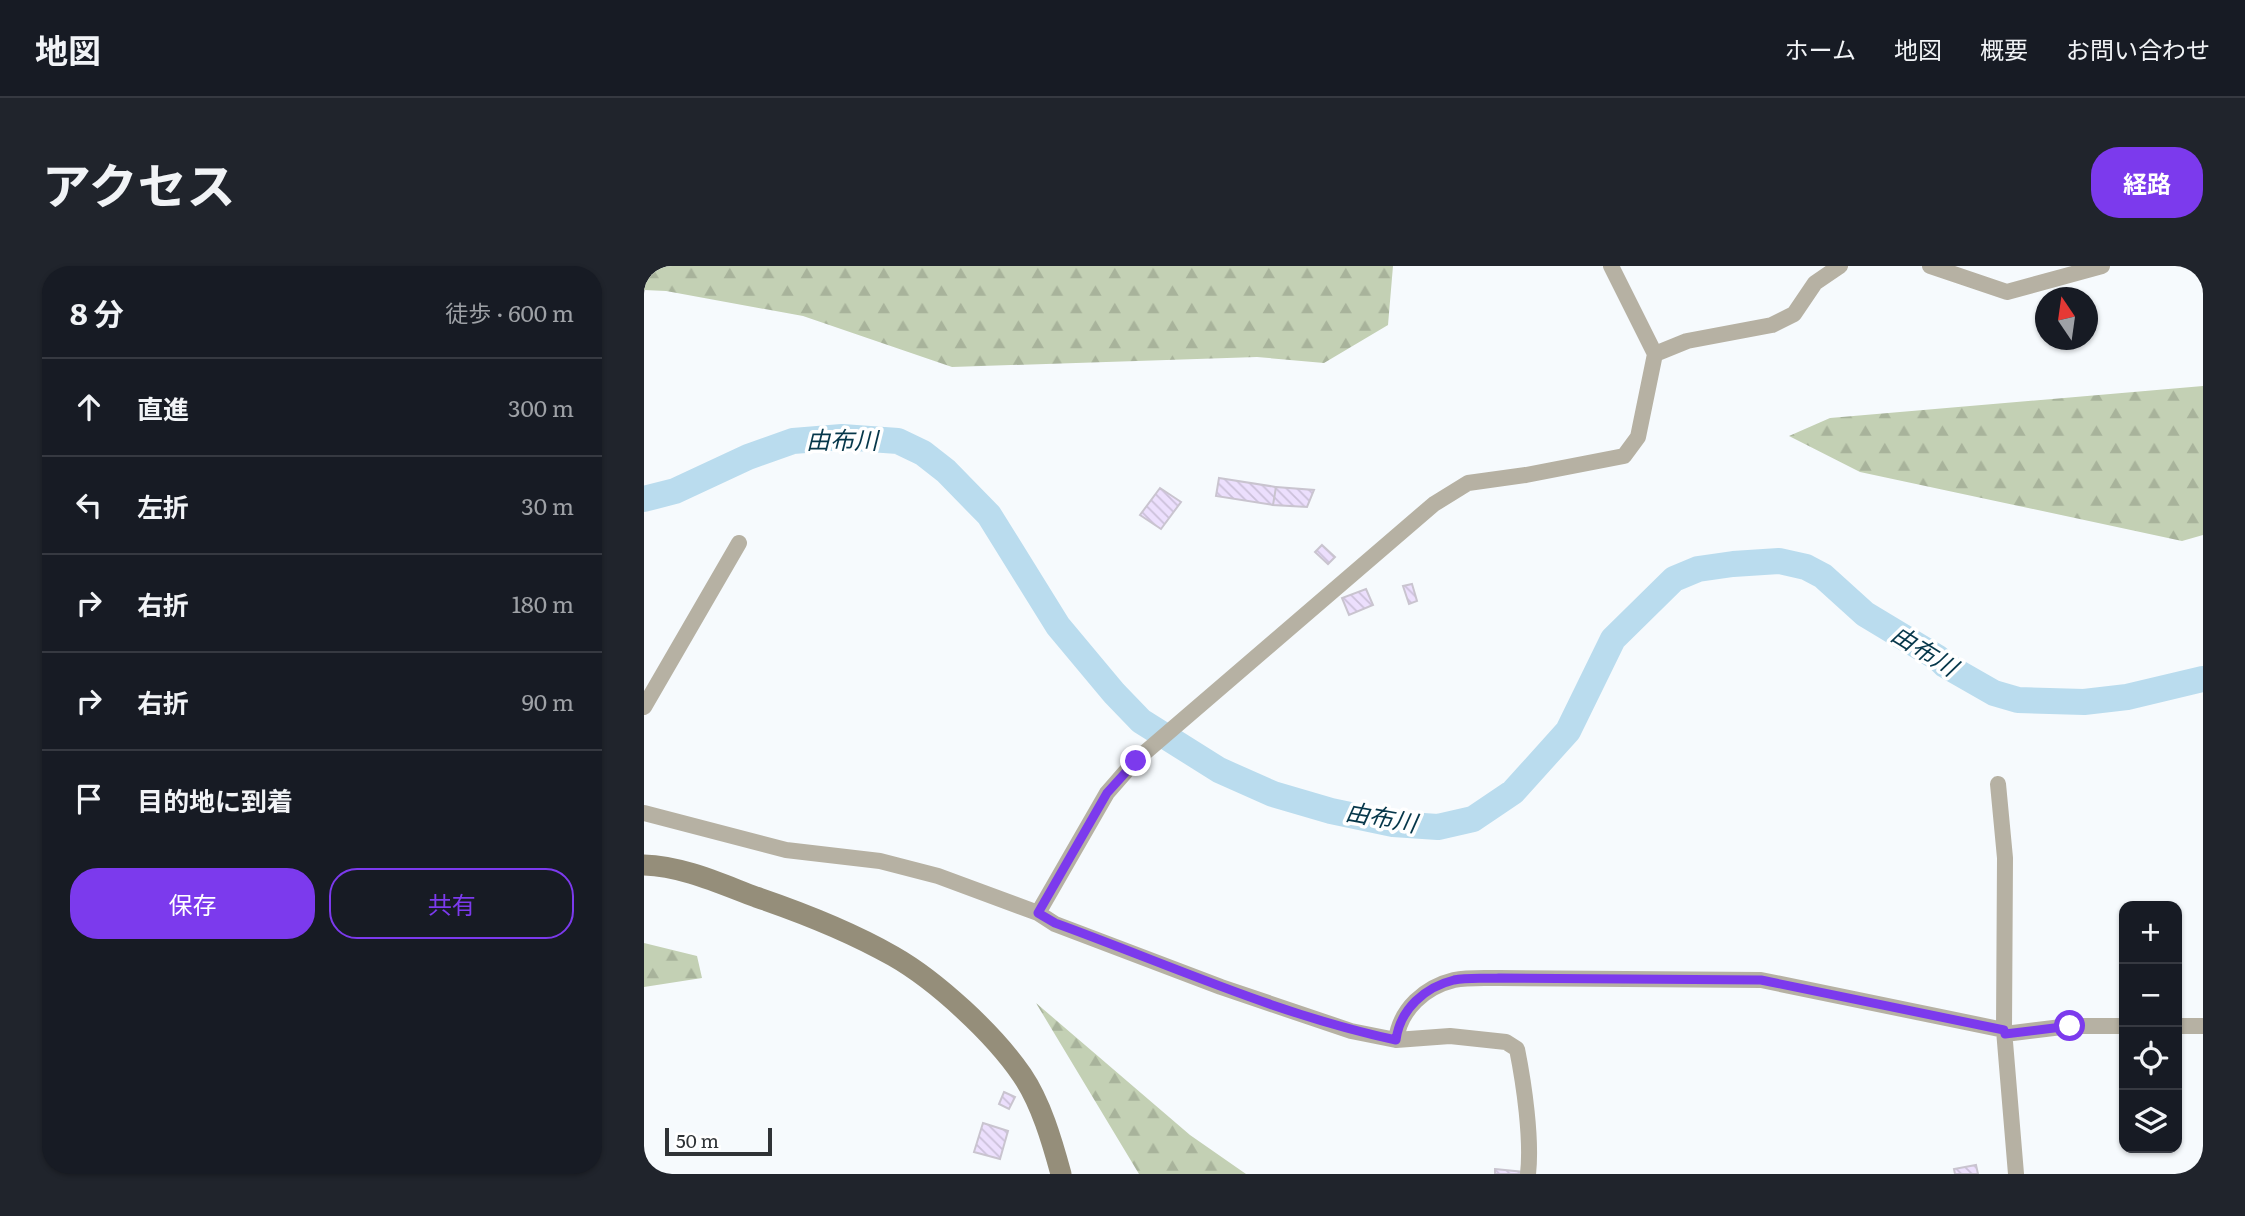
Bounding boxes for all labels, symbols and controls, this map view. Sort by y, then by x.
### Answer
text: 地図 [35,24,101,73]
text: ホーム [1785,31,1856,66]
text: 地図 [1894,31,1942,66]
text: 概要 [1980,31,2028,66]
text: お問い合わせ [2066,31,2210,66]
text: アクセス [42,146,236,219]
button: 経路 [2091,147,2203,218]
north arrow [2035,287,2098,350]
text: 8 分 [70,290,124,334]
text: 徒歩 · 600 m [445,295,574,329]
icon: ahead [70,388,108,426]
text: 直進 [137,388,189,427]
text: 300 m [508,390,574,424]
water label: 由布川 [806,421,881,456]
icon: left [70,486,108,524]
text: 左折 [137,486,189,525]
text: 30 m [521,488,574,522]
icon: right [70,584,108,622]
text: 右折 [137,584,189,623]
text: 180 m [512,586,574,620]
water label: 由布川 [1886,615,1968,684]
icon: right [70,682,108,720]
text: 右折 [137,682,189,721]
text: 90 m [522,684,574,718]
route end [1120,745,1151,776]
icon: arrive [70,780,108,818]
text: 目的地に到着 [137,780,293,819]
water label: 由布川 [1343,792,1423,840]
button: 保存 [70,868,315,939]
button: 共有 [329,868,574,939]
map controls [2119,901,2182,1153]
button: + [2119,901,2182,964]
button: − [2119,964,2182,1027]
route start [2054,1010,2085,1041]
button: locate [2119,1027,2182,1090]
button: layers [2119,1090,2182,1153]
scale bar [665,1125,772,1157]
text: 50 m [676,1126,719,1154]

